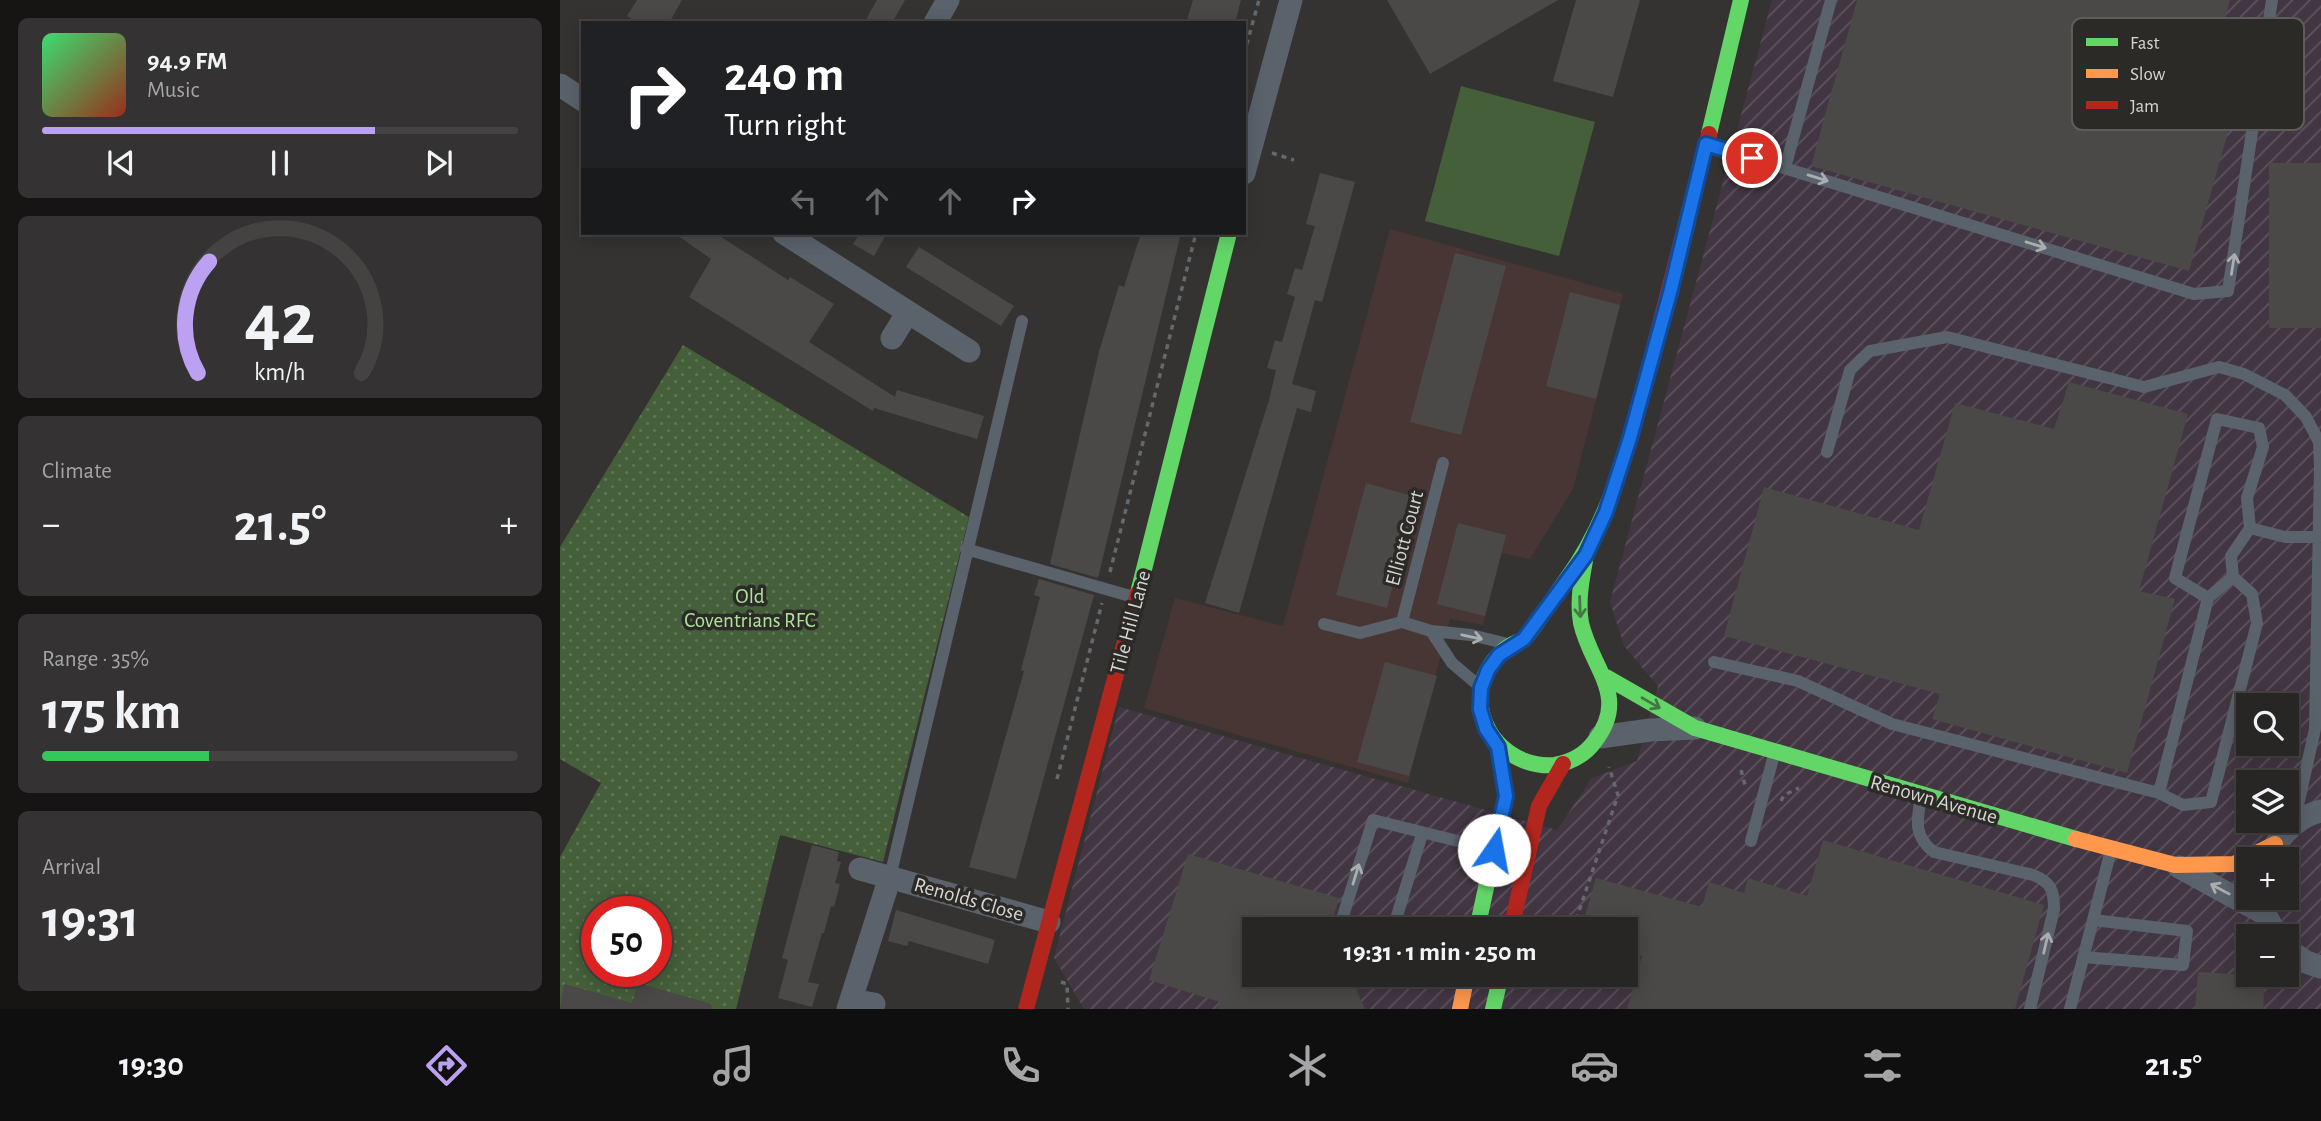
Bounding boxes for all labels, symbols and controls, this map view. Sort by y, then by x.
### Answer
legend [2072,18,2304,130]
text: Fast [2130,34,2160,53]
text: 94.9 FM [147,48,227,74]
icon: right [609,49,700,140]
text: 240 m [724,51,844,100]
text: Slow [2130,65,2166,84]
text: Music [147,79,199,102]
text: Jam [2130,97,2159,116]
text: Turn right [724,109,846,141]
pin [1722,128,1782,188]
icon: arrive [1733,139,1771,177]
icon: previous [102,144,140,182]
icon: pause [261,144,299,182]
icon: next [420,144,458,182]
one-way arrow [1807,173,1829,186]
icon: left [785,182,823,220]
icon: ahead [858,182,896,220]
icon: ahead [931,182,969,220]
icon: right [1004,182,1042,220]
one-way arrow [2024,240,2046,253]
one-way arrow [2226,254,2239,276]
text: 42 [245,285,315,358]
text: km/h [254,360,306,385]
text: Climate [42,460,112,483]
street label: Elliott Court [1382,488,1427,588]
text: 21.5° [234,498,326,550]
text: − [42,506,60,544]
text: + [500,506,518,544]
street label: Tile Hill Lane [1107,568,1154,676]
park label: Old Coventrians RFC [684,586,816,631]
one-way arrow [1574,595,1587,618]
one-way arrow [1461,631,1483,644]
text: Range · 35% [42,648,149,671]
text: 175 km [42,686,181,738]
map controls [2236,693,2299,987]
button: search [2236,693,2299,756]
one-way arrow [1640,696,1660,710]
button: layers [2236,770,2299,833]
street label: Renown Avenue [1868,771,2000,828]
position arrow [1457,813,1531,887]
button: + [2236,847,2299,910]
text: Arrival [42,856,101,879]
one-way arrow [1350,864,1363,886]
street label: Renolds Close [912,874,1026,925]
one-way arrow [2210,882,2231,895]
text: 19:31 [42,894,139,946]
speed limit sign: 50 [581,896,672,987]
button: − [2236,924,2299,987]
one-way arrow [2039,932,2053,955]
text: 19:31 · 1 min · 250 m [1344,939,1536,965]
icon: directions [422,1041,471,1090]
icon: music [709,1041,758,1090]
icon: phone [996,1041,1045,1090]
icon: climate [1283,1041,1332,1090]
icon: car [1570,1041,1619,1090]
icon: filters [1858,1041,1907,1090]
text: 19:30 [119,1049,184,1081]
text: 21.5° [2145,1049,2202,1081]

